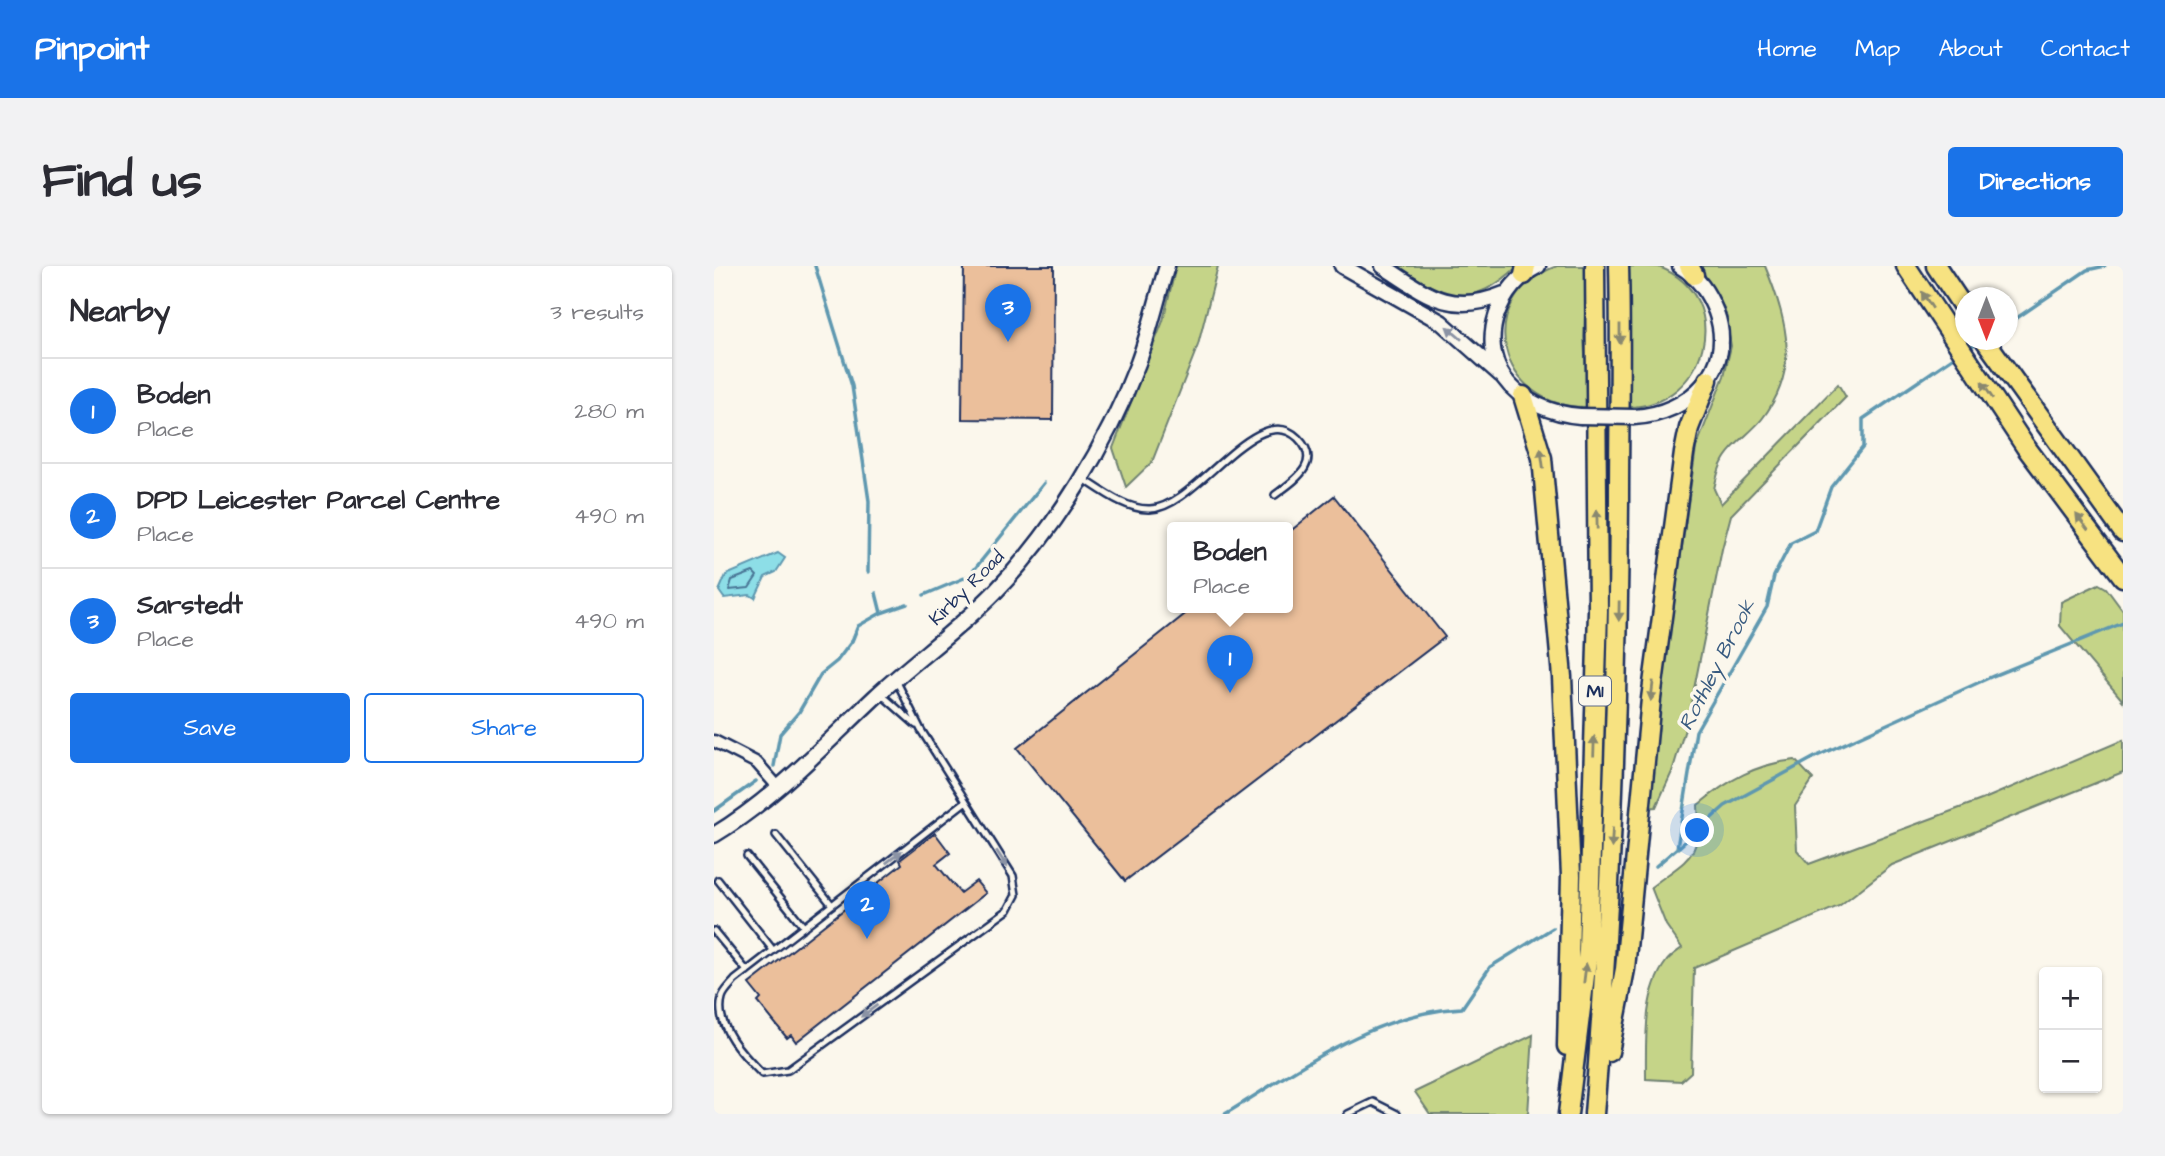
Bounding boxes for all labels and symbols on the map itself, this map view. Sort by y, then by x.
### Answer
pin: 3 [985,284,1031,342]
north arrow [1955,287,2018,350]
one-way arrow [1921,290,1934,309]
one-way arrow [1614,323,1626,345]
one-way arrow [1446,326,1463,341]
one-way arrow [1981,380,1994,400]
one-way arrow [1536,447,1547,469]
one-way arrow [1591,507,1603,529]
one-way arrow [2076,513,2090,531]
street label: Kirby Road [923,544,1012,633]
water label: Rothley Brook [1672,594,1764,736]
one-way arrow [1613,600,1624,622]
pin: 1 [1207,635,1253,693]
road number: M1 [1579,676,1611,706]
one-way arrow [1646,680,1657,702]
one-way arrow [1588,735,1599,757]
your location [1680,813,1714,847]
one-way arrow [1607,827,1618,849]
one-way arrow [996,850,1009,869]
one-way arrow [885,851,903,865]
pin: 2 [844,881,890,939]
one-way arrow [1580,962,1591,984]
one-way arrow [860,1003,878,1017]

